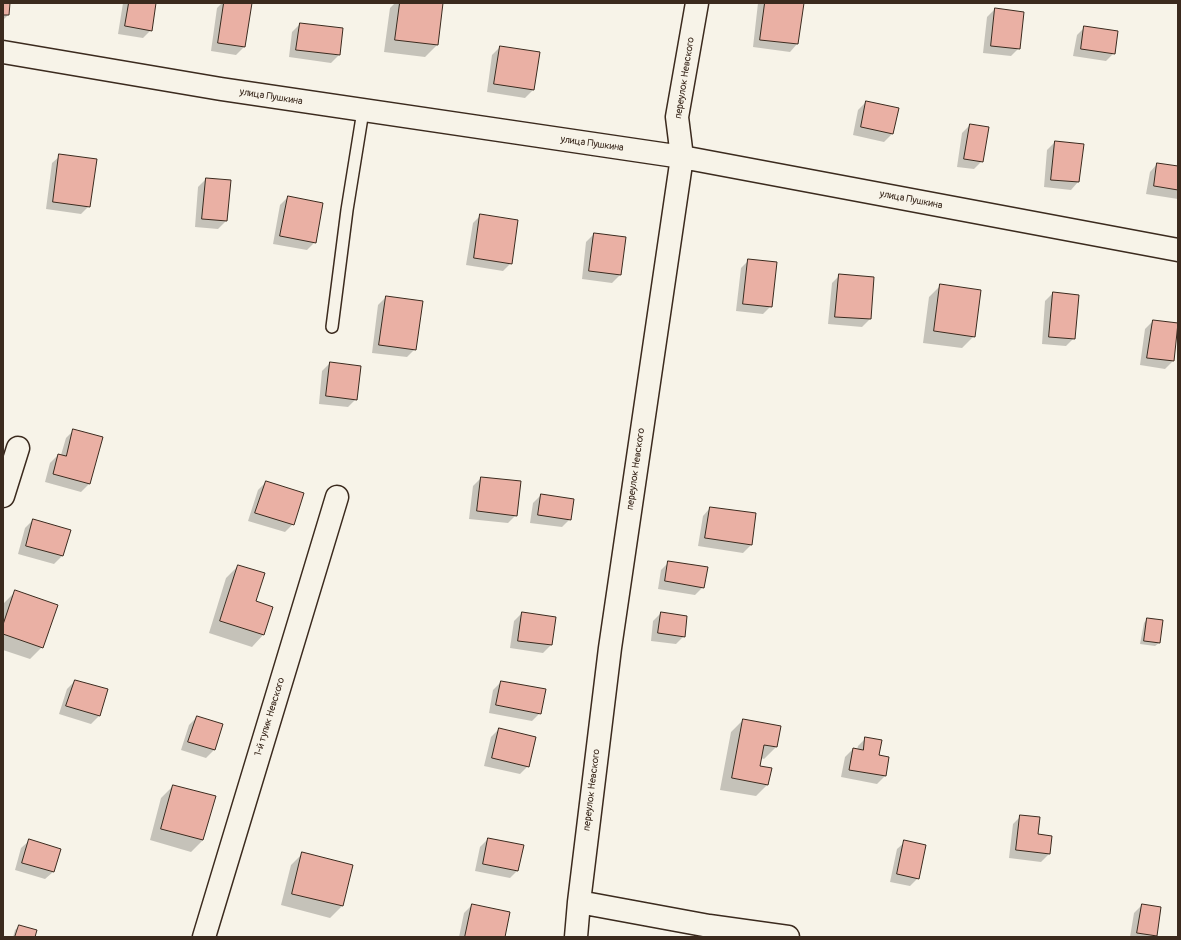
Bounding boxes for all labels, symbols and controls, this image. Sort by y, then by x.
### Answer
street label: переулок Невского [673,36,697,120]
street label: улица Пушкина [239,86,303,108]
street label: улица Пушкина [560,134,624,154]
street label: улица Пушкина [879,188,943,212]
street label: переулок Невского [624,427,648,511]
street label: 1-й тупик Невского [252,676,288,758]
street label: переулок Невского [581,748,603,832]

